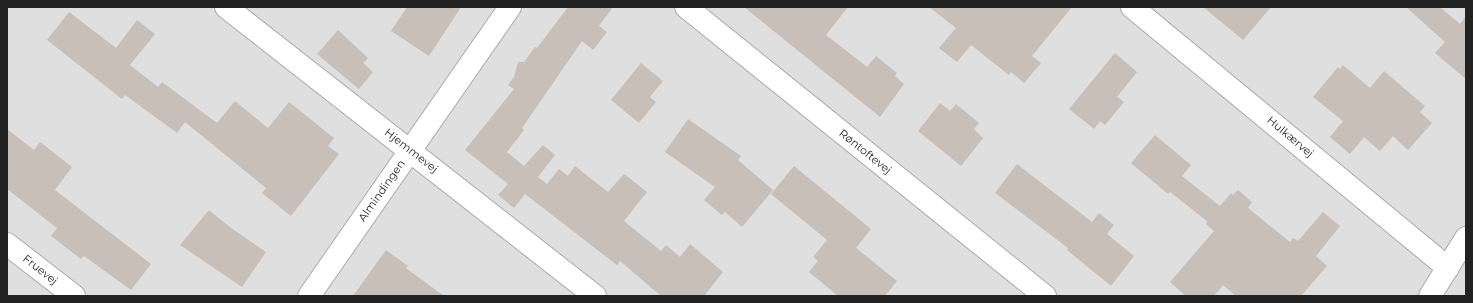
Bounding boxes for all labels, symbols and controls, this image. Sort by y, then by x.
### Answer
street label: Hulkærvej [1264,114,1316,160]
street label: Hjemmevej [382,126,440,176]
street label: Røntoftevej [836,127,894,177]
street label: Almindingen [356,158,408,224]
street label: Fruevej [20,252,60,288]

